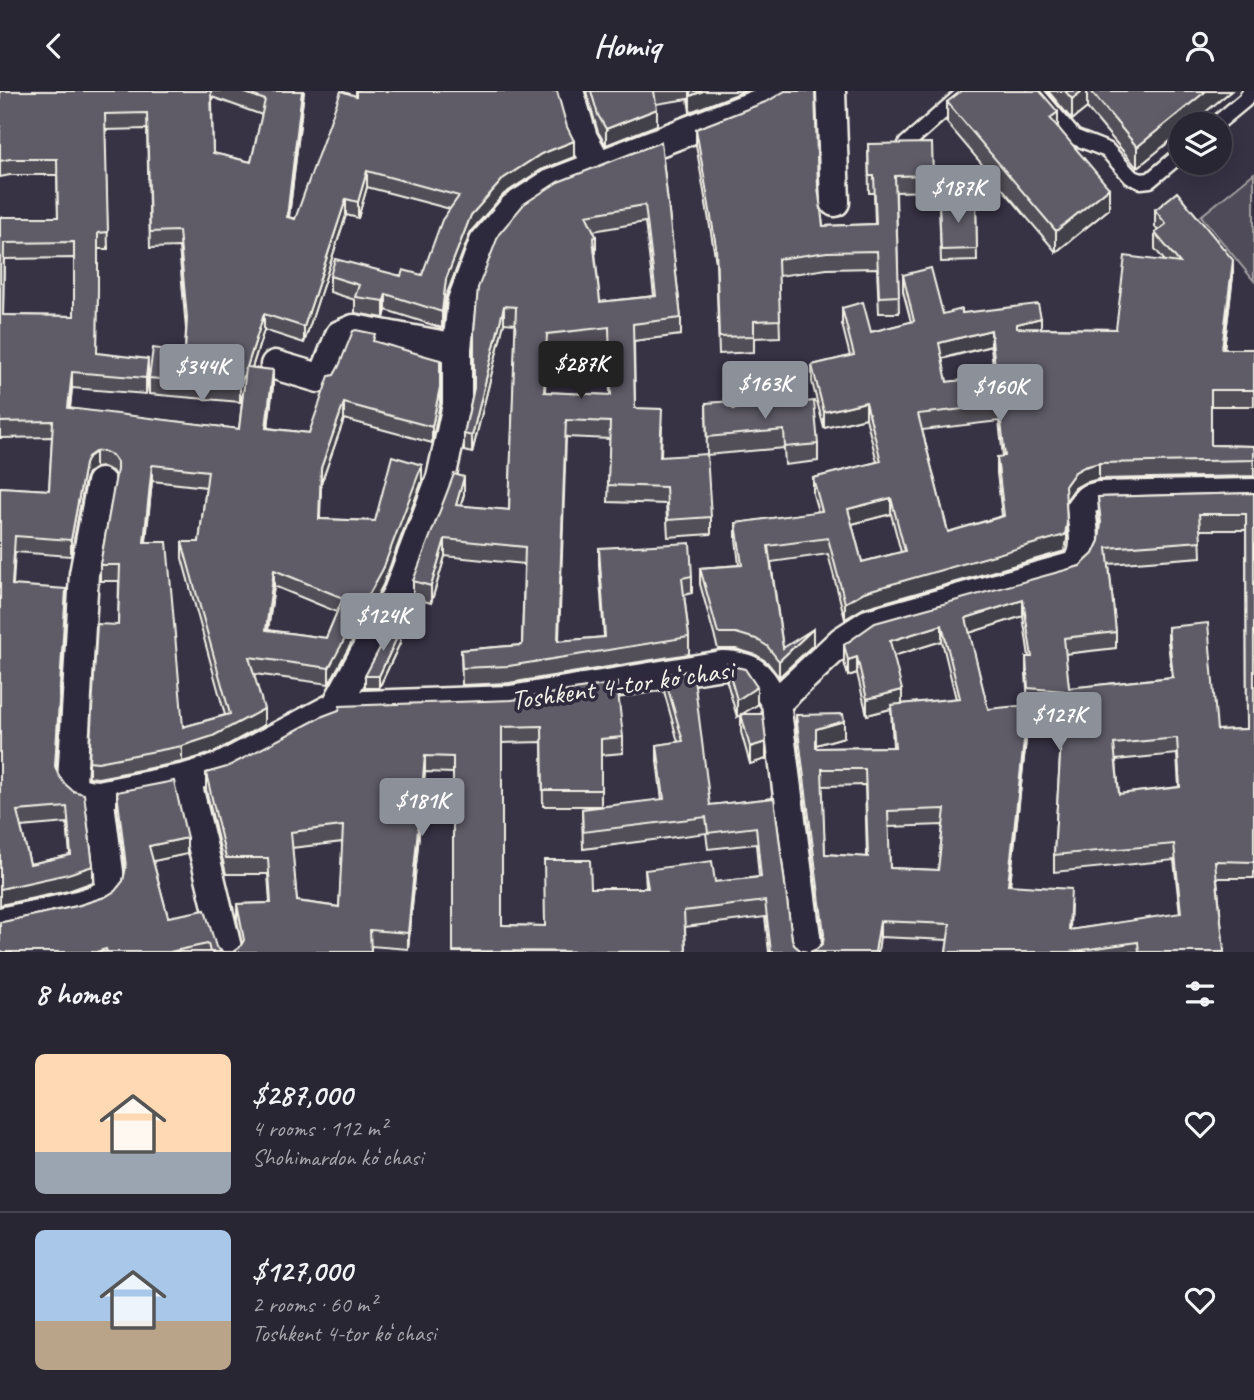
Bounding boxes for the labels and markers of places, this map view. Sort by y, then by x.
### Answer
pin: $187K [909,165,1007,225]
pin: $287K [532,341,630,401]
pin: $344K [153,345,251,404]
pin: $163K [716,361,814,421]
pin: $160K [951,365,1049,424]
pin: $124K [334,594,432,653]
pin: $127K [1010,693,1108,752]
pin: $181K [373,779,471,838]

